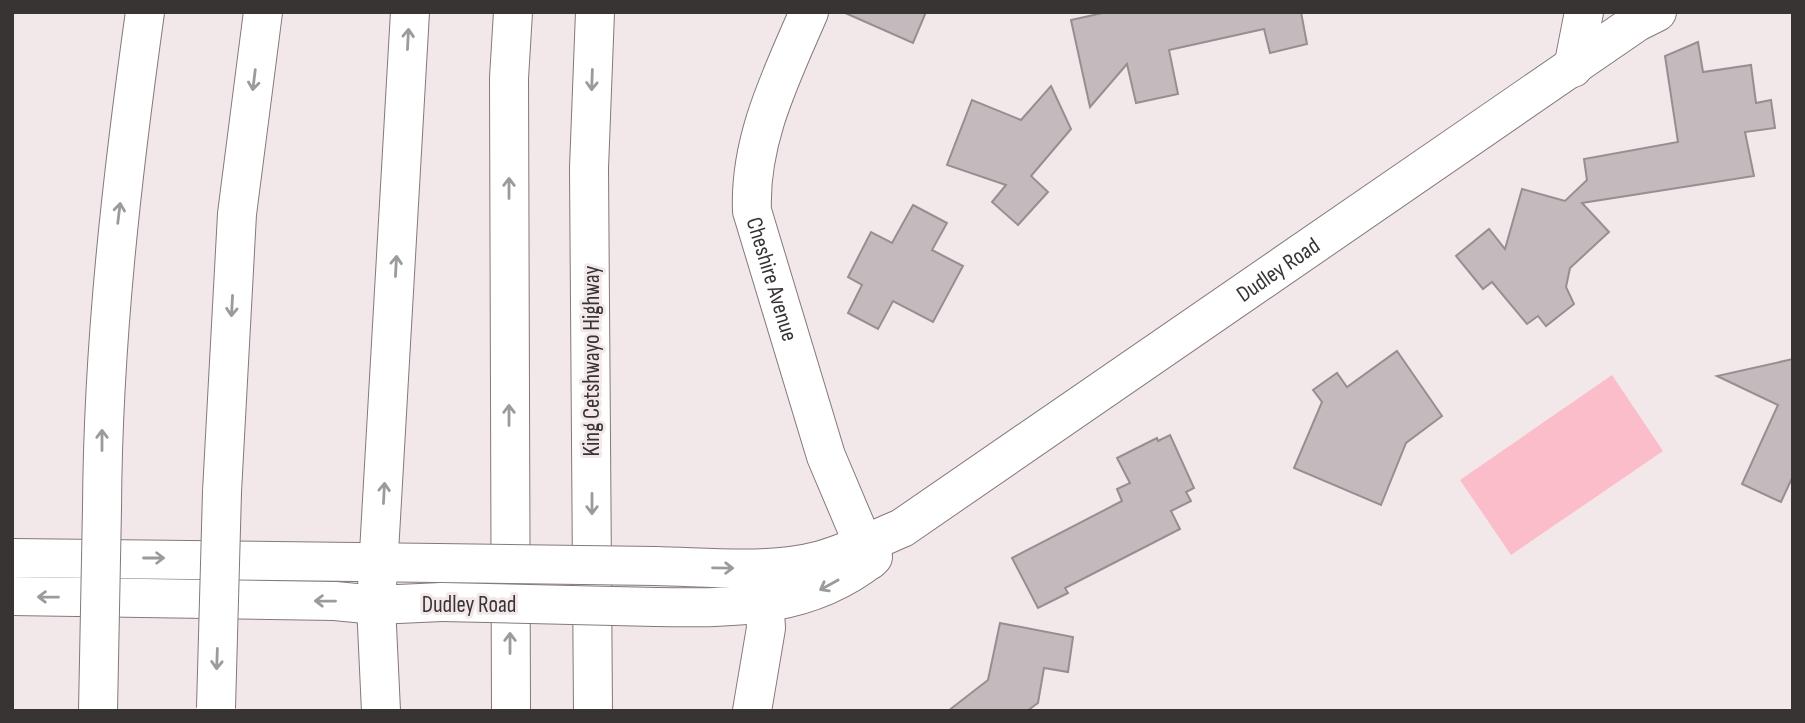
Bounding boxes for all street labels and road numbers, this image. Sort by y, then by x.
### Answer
street label: Cheshire Avenue [740,214,804,345]
street label: Dudley Road [1231,232,1325,309]
street label: King Cetshwayo Highway [578,265,606,456]
street label: Dudley Road [422,591,516,619]

